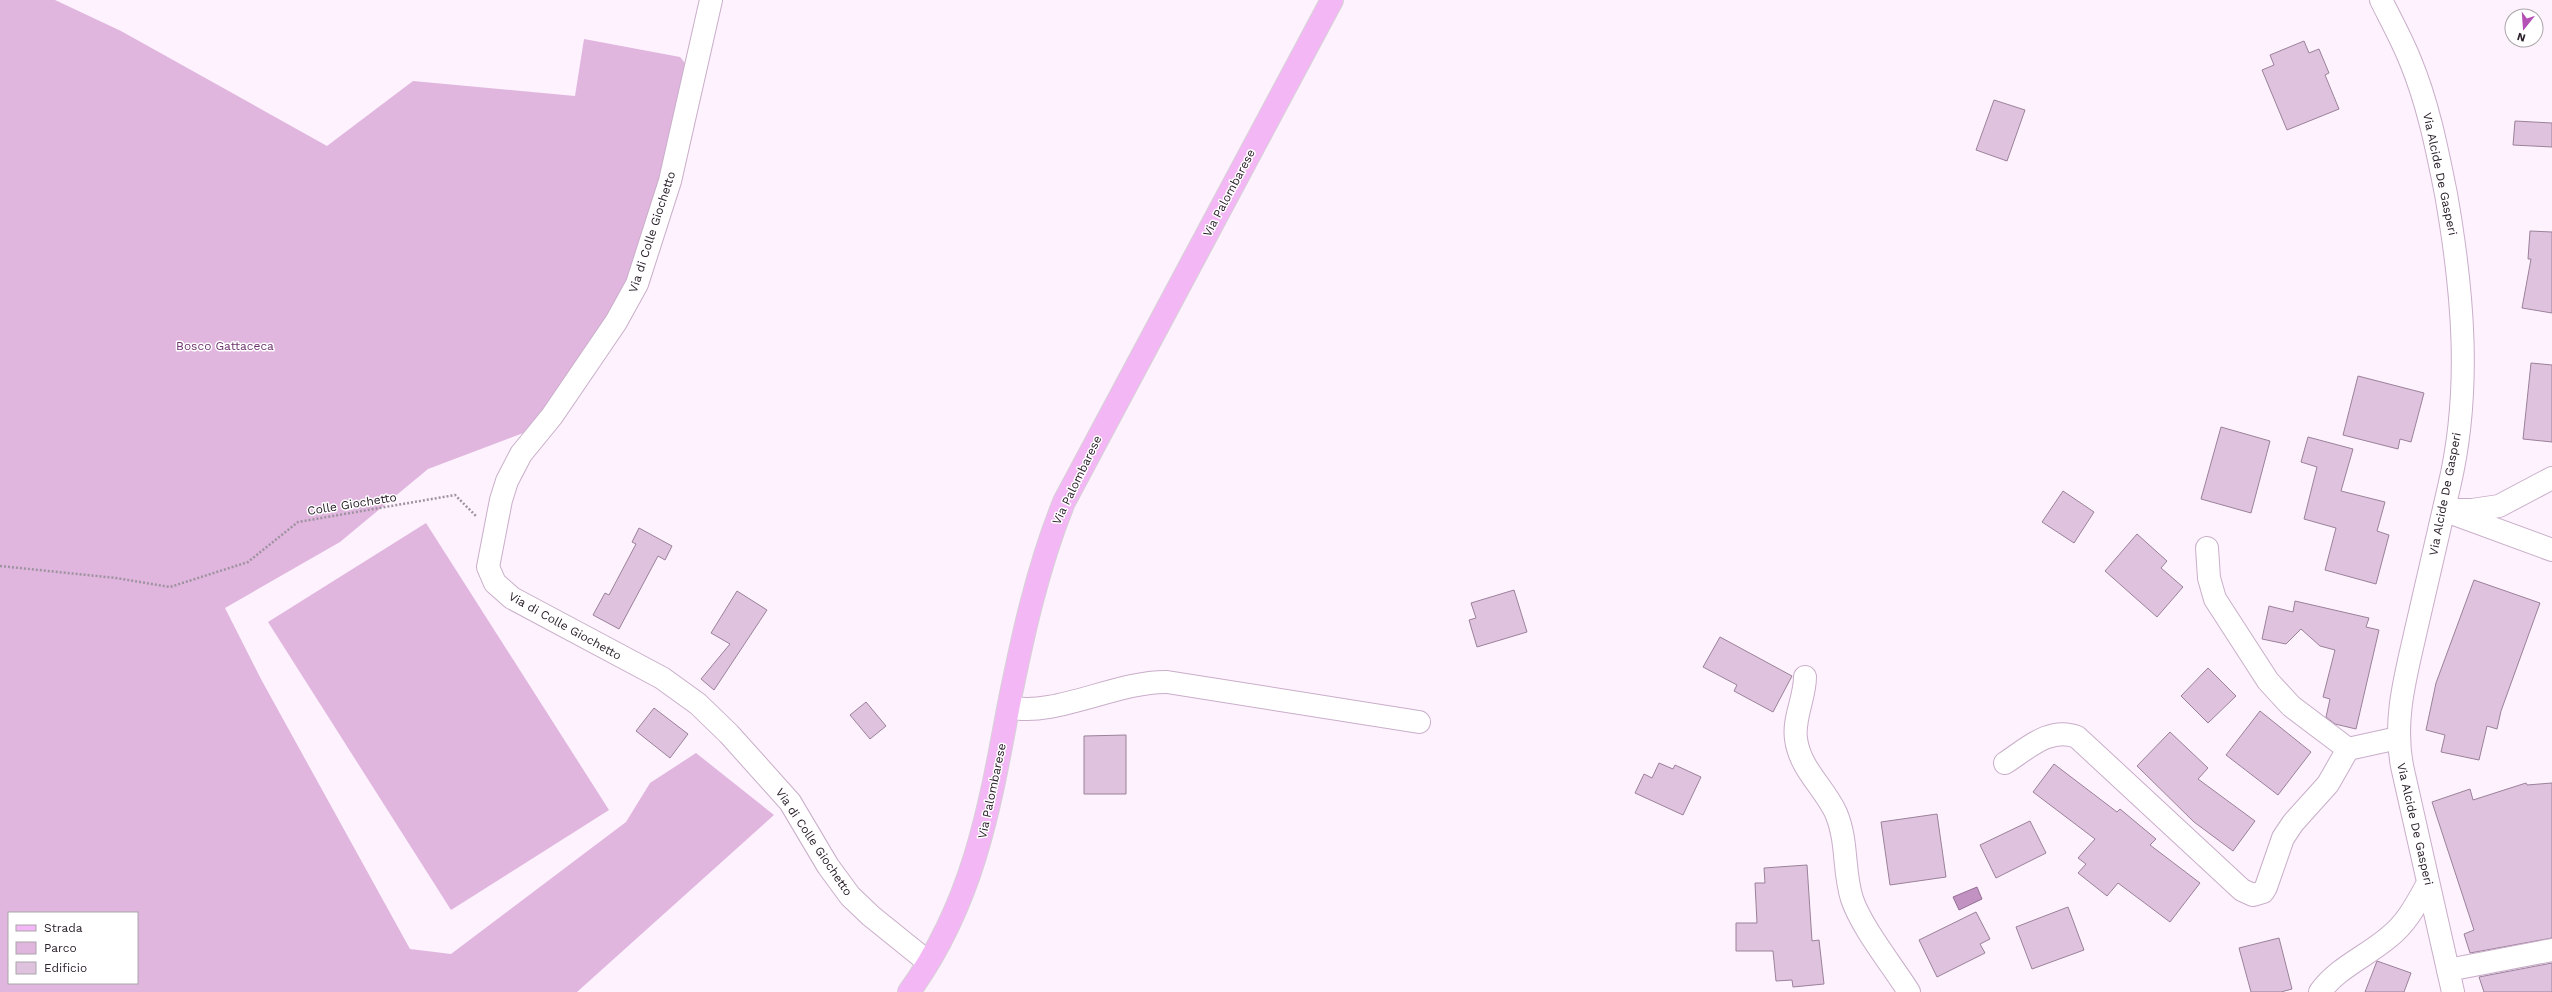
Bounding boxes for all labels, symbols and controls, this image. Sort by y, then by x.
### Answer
north arrow [2504,8,2544,48]
text: N [2515,30,2527,44]
street label: Via Alcide De Gasperi [2420,111,2460,237]
street label: Via Palombarese [1200,147,1258,239]
street label: Via di Colle Giochetto [626,170,678,294]
park label: Bosco Gattaceca [176,339,274,353]
street label: Via Alcide De Gasperi [2426,431,2464,557]
street label: Via Palombarese [1049,433,1105,527]
street label: Colle Giochetto [306,490,398,518]
street label: Via di Colle Giochetto [506,589,624,663]
street label: Via Palombarese [975,742,1009,840]
street label: Via Alcide De Gasperi [2394,761,2436,887]
street label: Via di Colle Giochetto [773,786,855,898]
legend [8,912,138,984]
text: Strada [44,921,83,935]
text: Parco [44,941,77,955]
text: Edificio [44,961,87,975]

